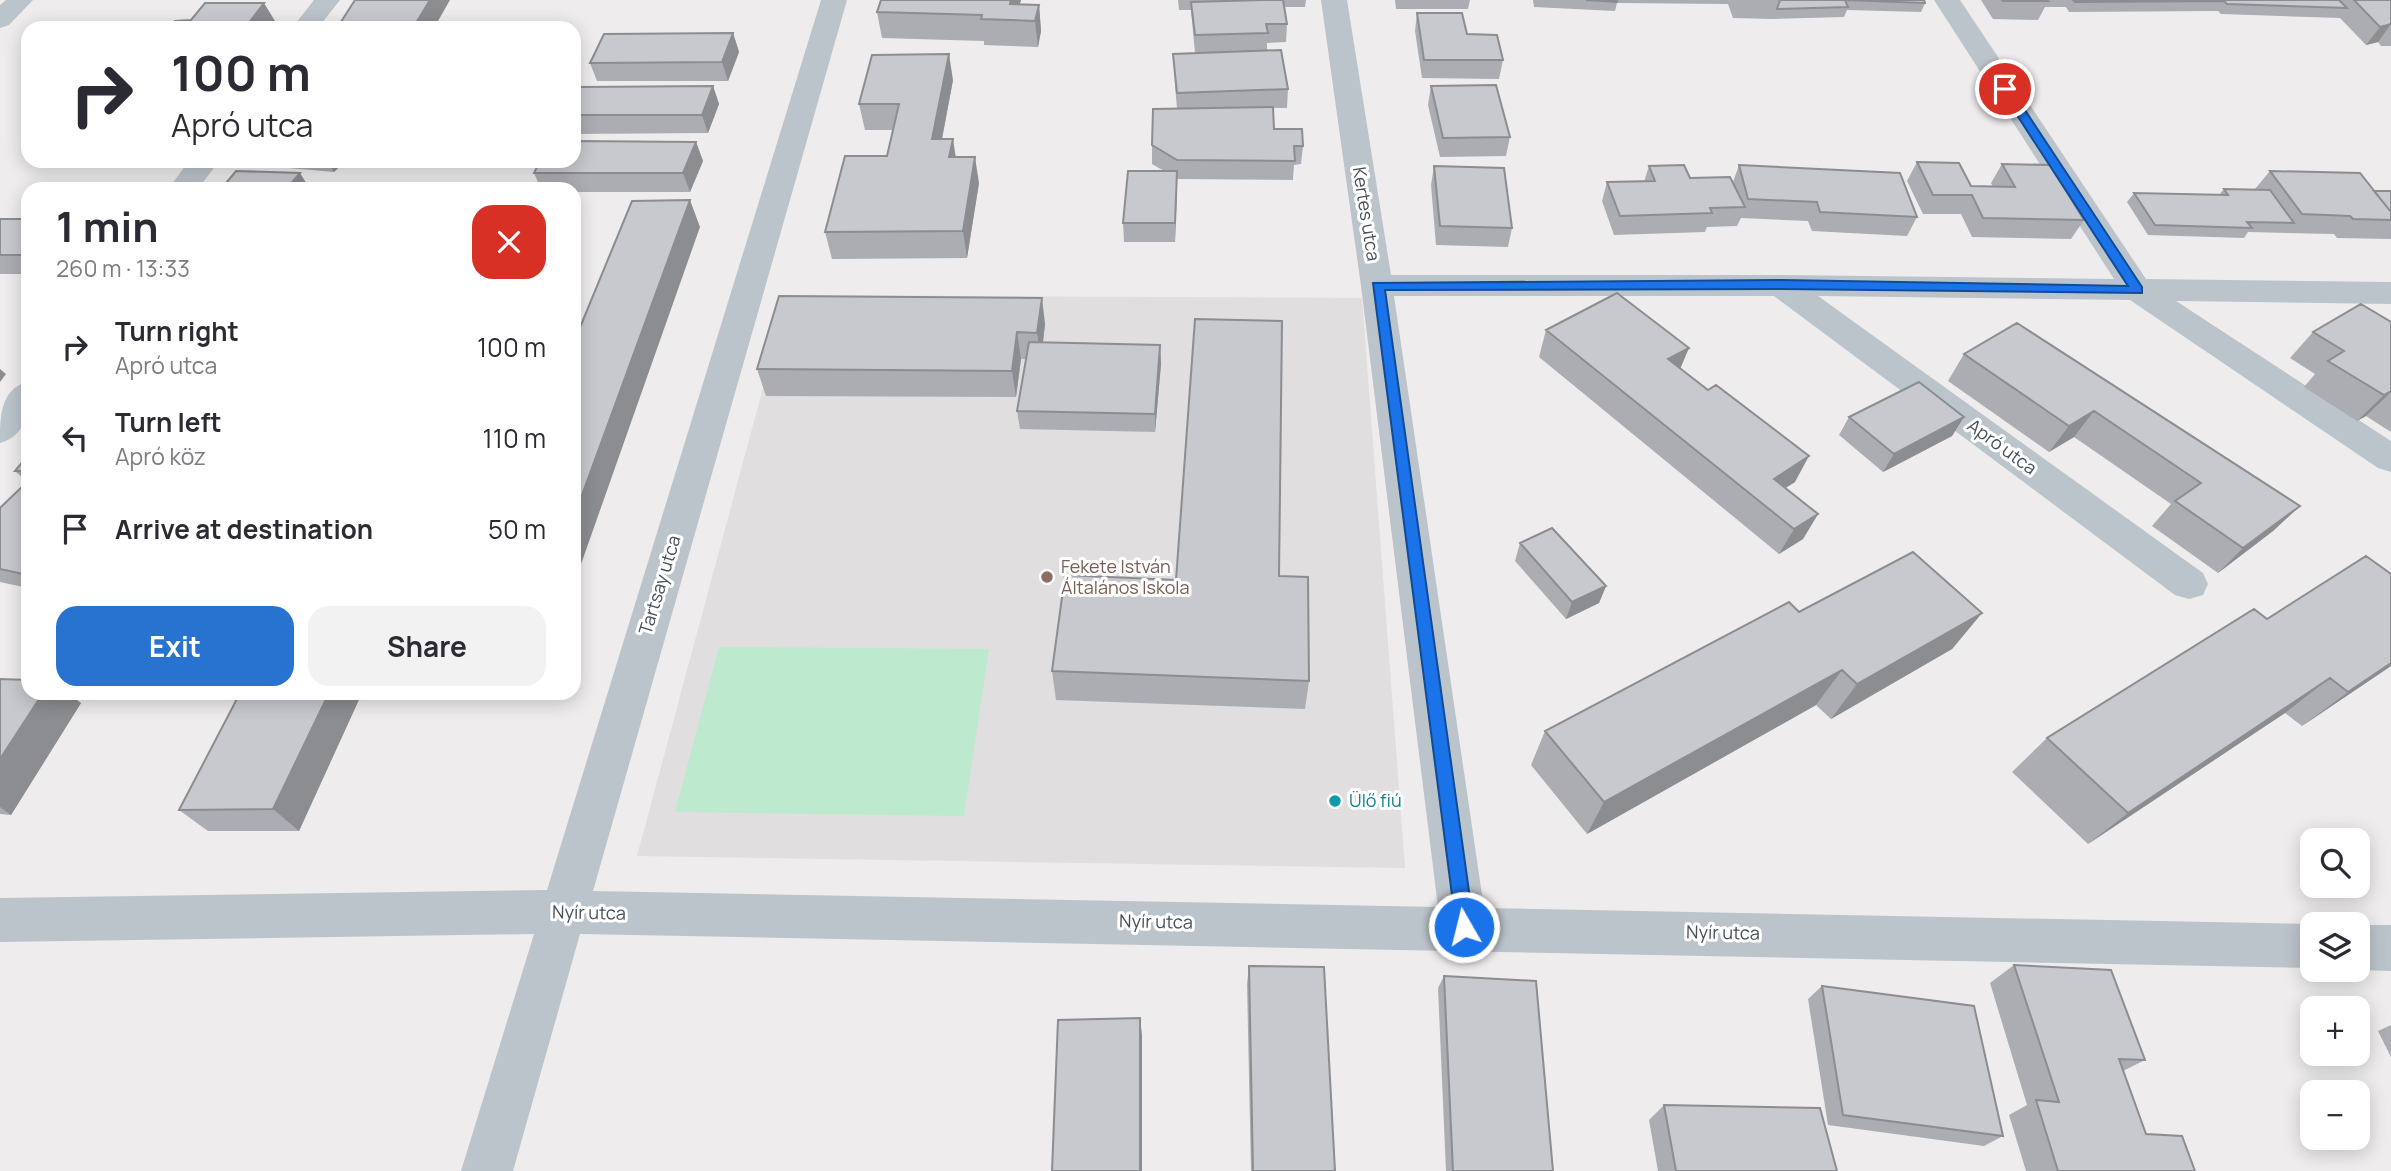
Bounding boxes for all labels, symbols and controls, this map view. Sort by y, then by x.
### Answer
text: 100 m [171,39,311,106]
icon: right [56,49,147,140]
pin [1975,59,2035,119]
icon: arrive [1986,70,2024,108]
text: Apró utca [171,103,313,147]
street label: Kertes utca [1348,165,1386,263]
text: 1 min [56,197,159,255]
button: close [472,205,546,279]
text: 260 m · 13:33 [56,252,190,284]
text: Turn right [115,313,239,349]
icon: right [56,328,94,366]
text: 100 m [477,329,546,365]
text: Apró utca [115,349,217,381]
text: Turn left [115,404,222,440]
street label: Apró utca [1963,413,2042,479]
icon: left [56,419,94,457]
text: 110 m [483,420,546,456]
text: Apró köz [115,440,206,472]
icon: arrive [56,510,94,548]
text: Arrive at destination [115,511,373,547]
text: 50 m [488,511,546,547]
street label: Tartsay utca [633,532,686,637]
place label: Fekete István Általános Iskola [1061,554,1190,599]
marker: Fekete István Általános Iskola [1039,569,1055,585]
button: Exit [56,606,294,686]
button: Share [308,606,546,686]
place label: Ülő fiú [1349,788,1402,812]
marker: Ülő fiú [1327,793,1343,809]
map controls [2300,828,2370,1150]
button: search [2300,828,2370,898]
position arrow [1427,890,1501,964]
street label: Nyír utca [552,899,626,925]
street label: Nyír utca [1119,908,1193,934]
button: layers [2300,912,2370,982]
street label: Nyír utca [1686,919,1760,945]
button: + [2300,996,2370,1066]
button: − [2300,1080,2370,1150]

